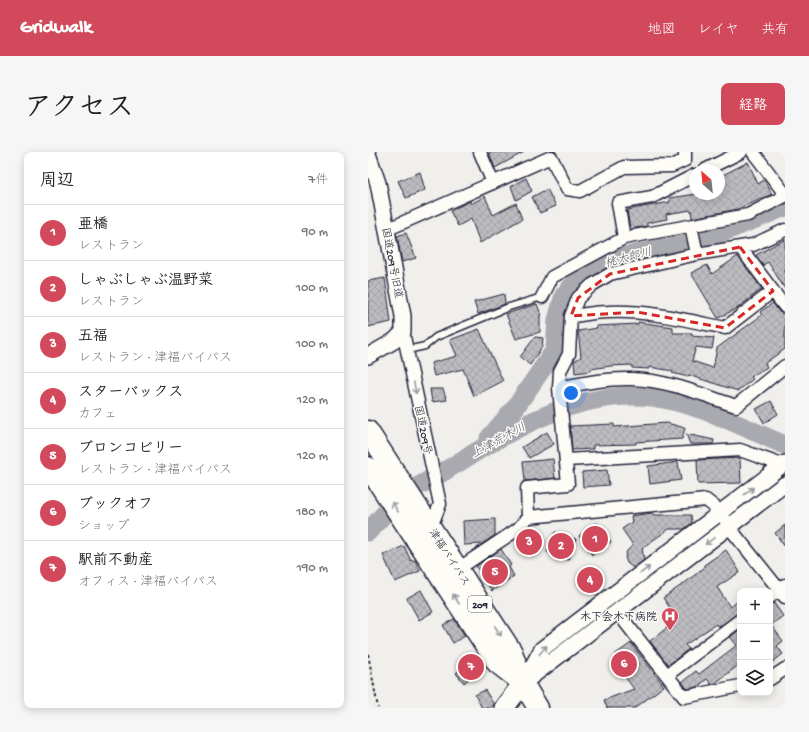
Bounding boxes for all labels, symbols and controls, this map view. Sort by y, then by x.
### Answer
text: Gridwalk [20,17,92,40]
text: 地図 [648,22,676,39]
text: レイヤ [698,22,739,39]
text: 共有 [761,22,789,39]
button: 経路 [721,83,785,125]
text: アクセス [24,93,134,126]
north arrow [689,164,725,200]
text: 周辺 [40,172,74,192]
text: 7件 [308,173,328,188]
text: 亜橋 [78,216,108,234]
text: 1 [50,225,56,240]
text: 90 m [302,225,328,240]
street label: 国道209号旧道 [378,227,405,300]
text: レストラン [78,239,144,254]
water label: 桃太郎川 [603,245,654,272]
text: しゃぶしゃぶ温野菜 [78,272,213,290]
text: 2 [50,281,56,296]
text: 100 m [296,281,328,296]
text: レストラン [78,295,144,310]
text: 五福 [78,328,108,346]
text: 3 [50,337,56,352]
text: 100 m [296,337,328,352]
text: レストラン · 津福バイパス [78,351,232,366]
one-way arrow [411,382,419,395]
your location [561,383,581,403]
text: スターバックス [78,384,183,402]
text: 4 [50,393,56,408]
text: 120 m [297,393,328,408]
street label: 国道209号 [411,404,434,456]
text: カフェ [78,407,117,422]
water label: 上津荒木川 [469,420,529,462]
text: ブロンコビリー [78,440,183,458]
text: 5 [50,449,56,464]
text: 120 m [297,449,328,464]
text: レストラン · 津福バイパス [78,463,232,478]
one-way arrow [743,487,754,495]
text: ブックオフ [78,496,153,514]
one-way arrow [390,501,398,513]
text: 6 [50,505,56,520]
text: 180 m [296,505,328,520]
text: ショップ [78,519,129,534]
pin: 1 [582,524,608,554]
street label: 津福バイパス [425,527,472,589]
pin: 3 [516,527,542,557]
pin: 2 [548,531,574,561]
one-way arrow [704,537,715,546]
text: 駅前不動産 [78,552,153,570]
pin: 5 [482,557,508,587]
text: 7 [50,561,56,576]
text: 190 m [297,561,328,576]
pin: 4 [577,565,603,595]
one-way arrow [640,566,651,574]
text: オフィス · 津福バイパス [78,575,218,590]
map controls [737,588,773,696]
button: + [737,588,773,624]
one-way arrow [451,593,459,605]
road number: 209 [468,596,492,612]
hospital icon: 木下会木下病院 [660,606,680,631]
place label: 木下会木下病院 [580,611,657,624]
button: − [737,624,773,660]
one-way arrow [494,625,502,636]
one-way arrow [539,645,548,655]
pin: 6 [611,649,637,679]
pin: 7 [458,652,484,682]
button: layers [737,660,773,696]

